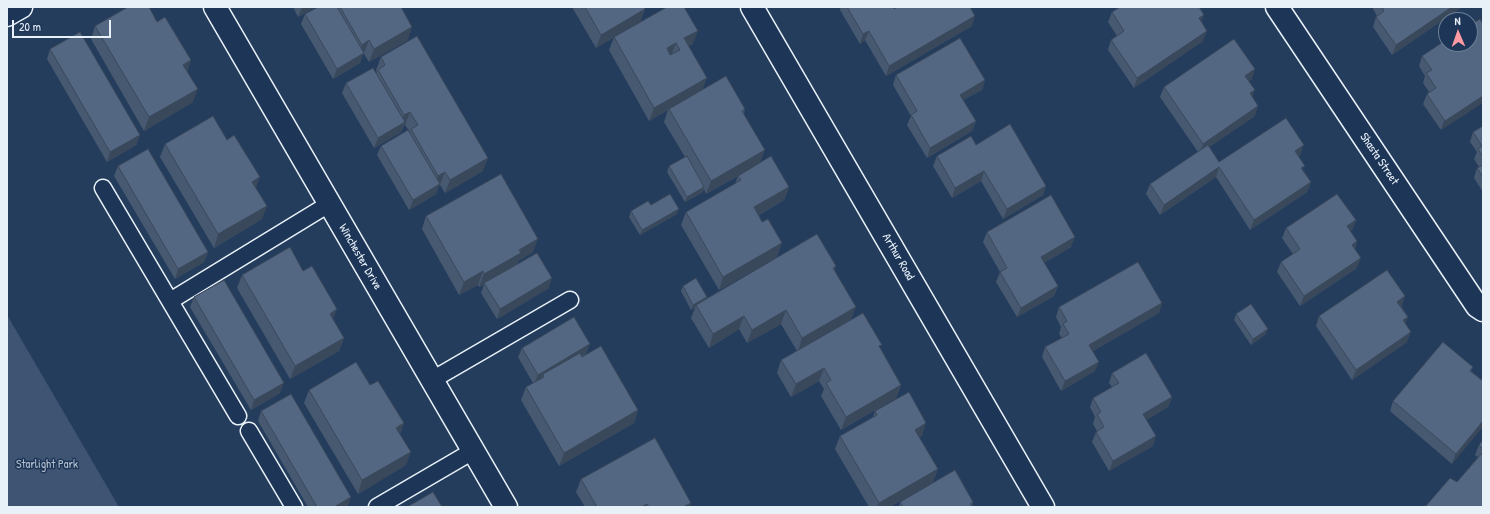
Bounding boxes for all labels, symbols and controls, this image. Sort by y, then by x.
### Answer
scale bar [14,12,113,38]
north arrow [1438,12,1478,52]
text: N [1454,14,1461,28]
text: 20 m [19,18,41,35]
street label: Shasta Street [1356,130,1402,188]
street label: Winchester Drive [335,222,385,292]
street label: Arthur Road [879,231,917,283]
park label: Starlight Park [16,458,78,472]

